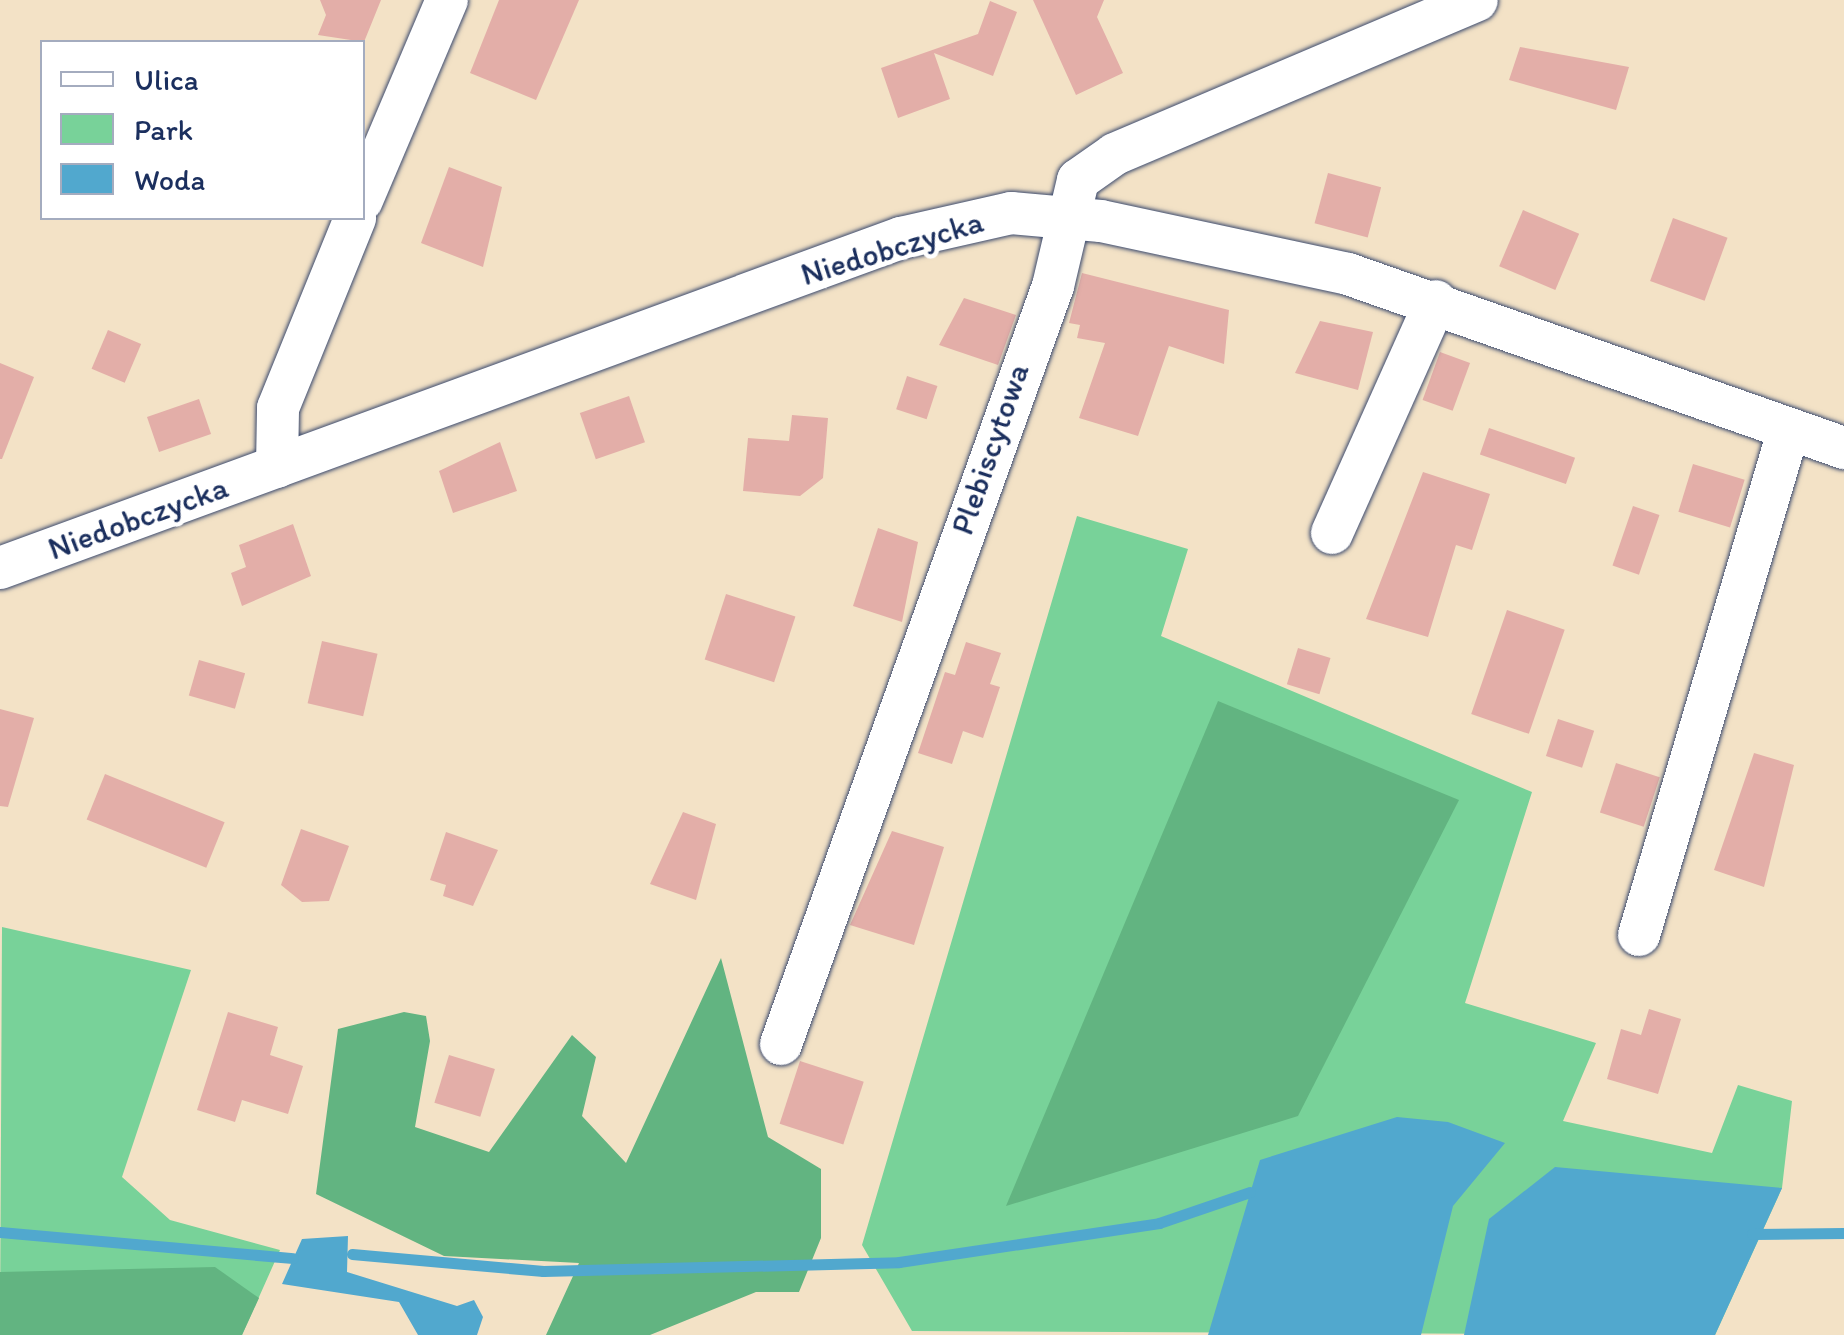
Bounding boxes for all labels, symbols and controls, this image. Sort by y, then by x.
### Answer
legend [40,40,365,220]
text: Ulica [134,61,198,98]
text: Park [134,111,193,148]
text: Woda [134,161,205,198]
street label: Niedobczycka [796,202,988,294]
street label: Plebiscytowa [943,358,1037,540]
street label: Niedobczycka [43,468,233,568]

